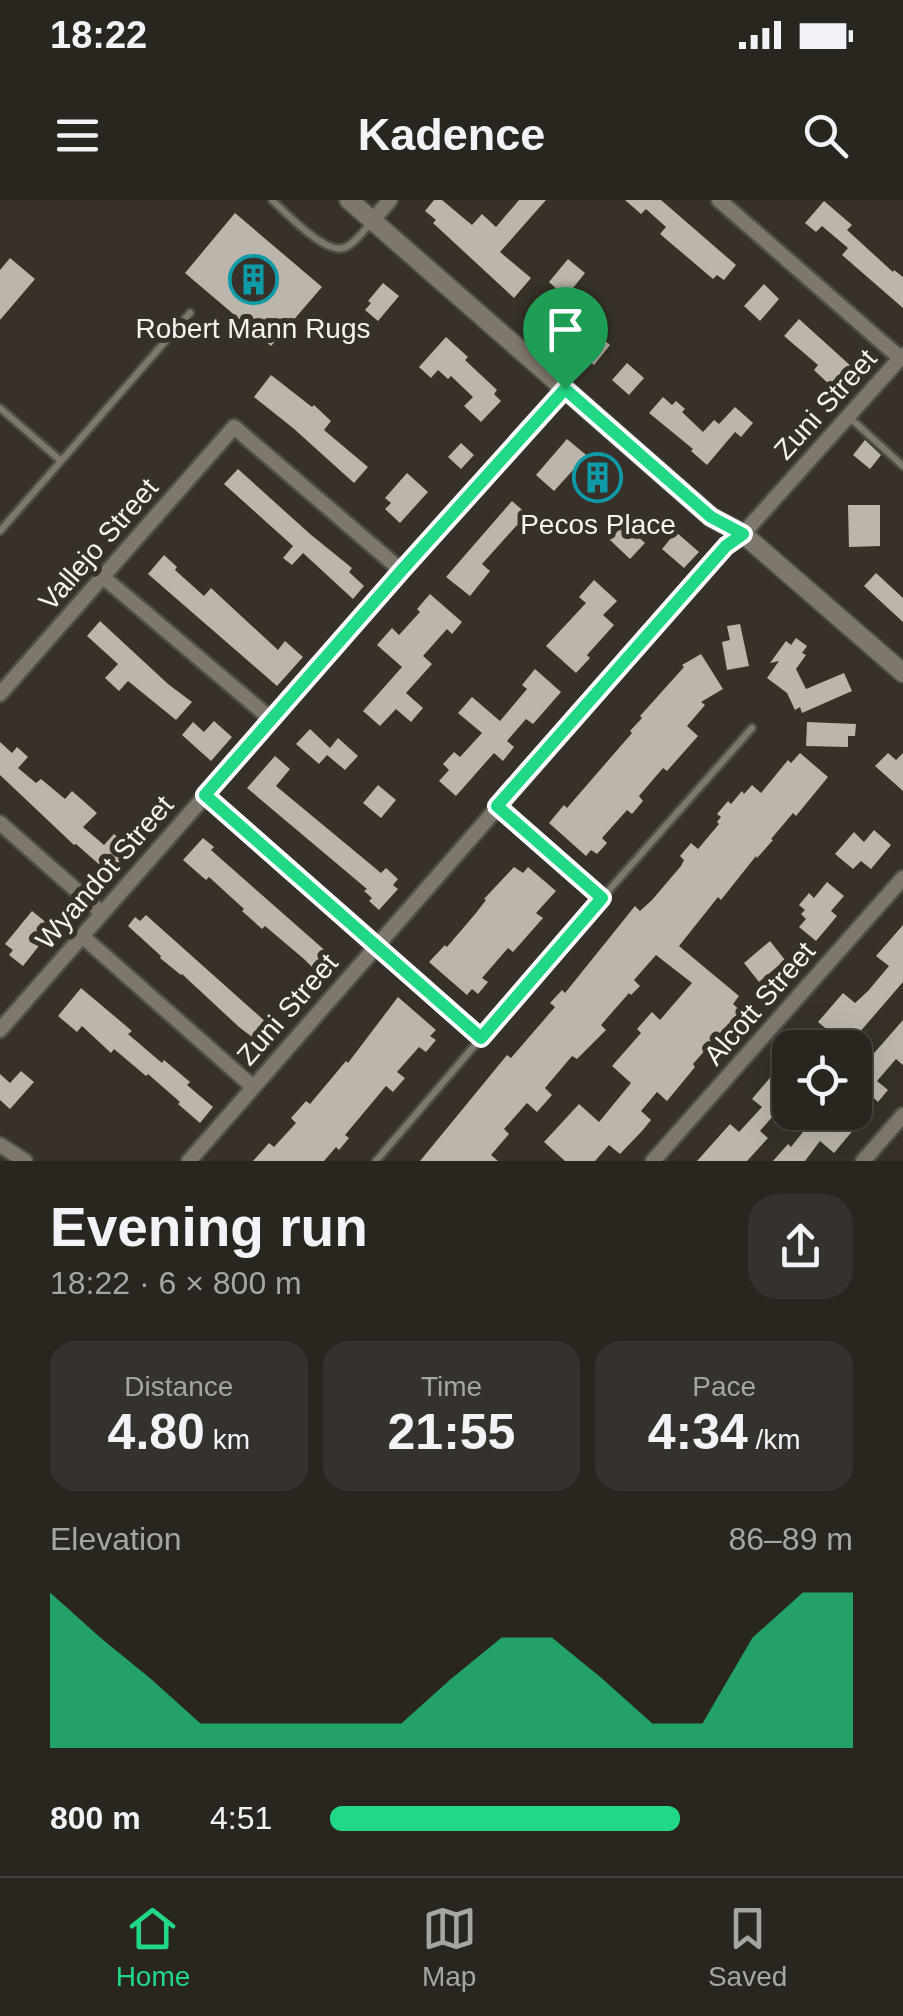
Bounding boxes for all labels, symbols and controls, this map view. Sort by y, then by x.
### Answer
text: 18:22 [50,14,147,56]
icon: menu [50,108,105,163]
icon: search [798,108,853,163]
text: Kadence [358,109,545,160]
building icon: Robert Mann Rugs [227,254,279,306]
pin [523,287,608,390]
icon: arrive [538,302,593,357]
place label: Robert Mann Rugs [135,313,371,344]
street label: Zuni Street [768,343,883,466]
building icon: Pecos Place [572,451,624,503]
street label: Vallejo Street [33,472,164,617]
place label: Pecos Place [520,509,676,540]
street label: Wyandot Street [29,789,179,955]
street label: Alcott Street [698,935,821,1071]
street label: Zuni Street [231,947,344,1071]
map controls [772,1030,872,1130]
button: locate [772,1030,872,1130]
button: share [748,1194,853,1299]
text: Evening run [50,1196,368,1258]
text: 18:22 · 6 × 800 m [50,1265,302,1301]
text: Distance [124,1371,233,1402]
text: Time [421,1371,482,1402]
text: Pace [692,1371,756,1402]
text: 4.80 [108,1404,205,1460]
text: 21:55 [388,1404,515,1460]
text: 4:34 [648,1404,748,1460]
text: km [205,1424,250,1455]
text: /km [748,1424,801,1455]
text: Elevation [50,1521,182,1557]
text: 86–89 m [728,1521,853,1557]
text: 800 m [50,1800,141,1836]
text: 4:51 [210,1800,272,1836]
tab: Home [116,1901,190,1993]
tab: Map [422,1901,477,1993]
tab: Saved [708,1901,787,1993]

